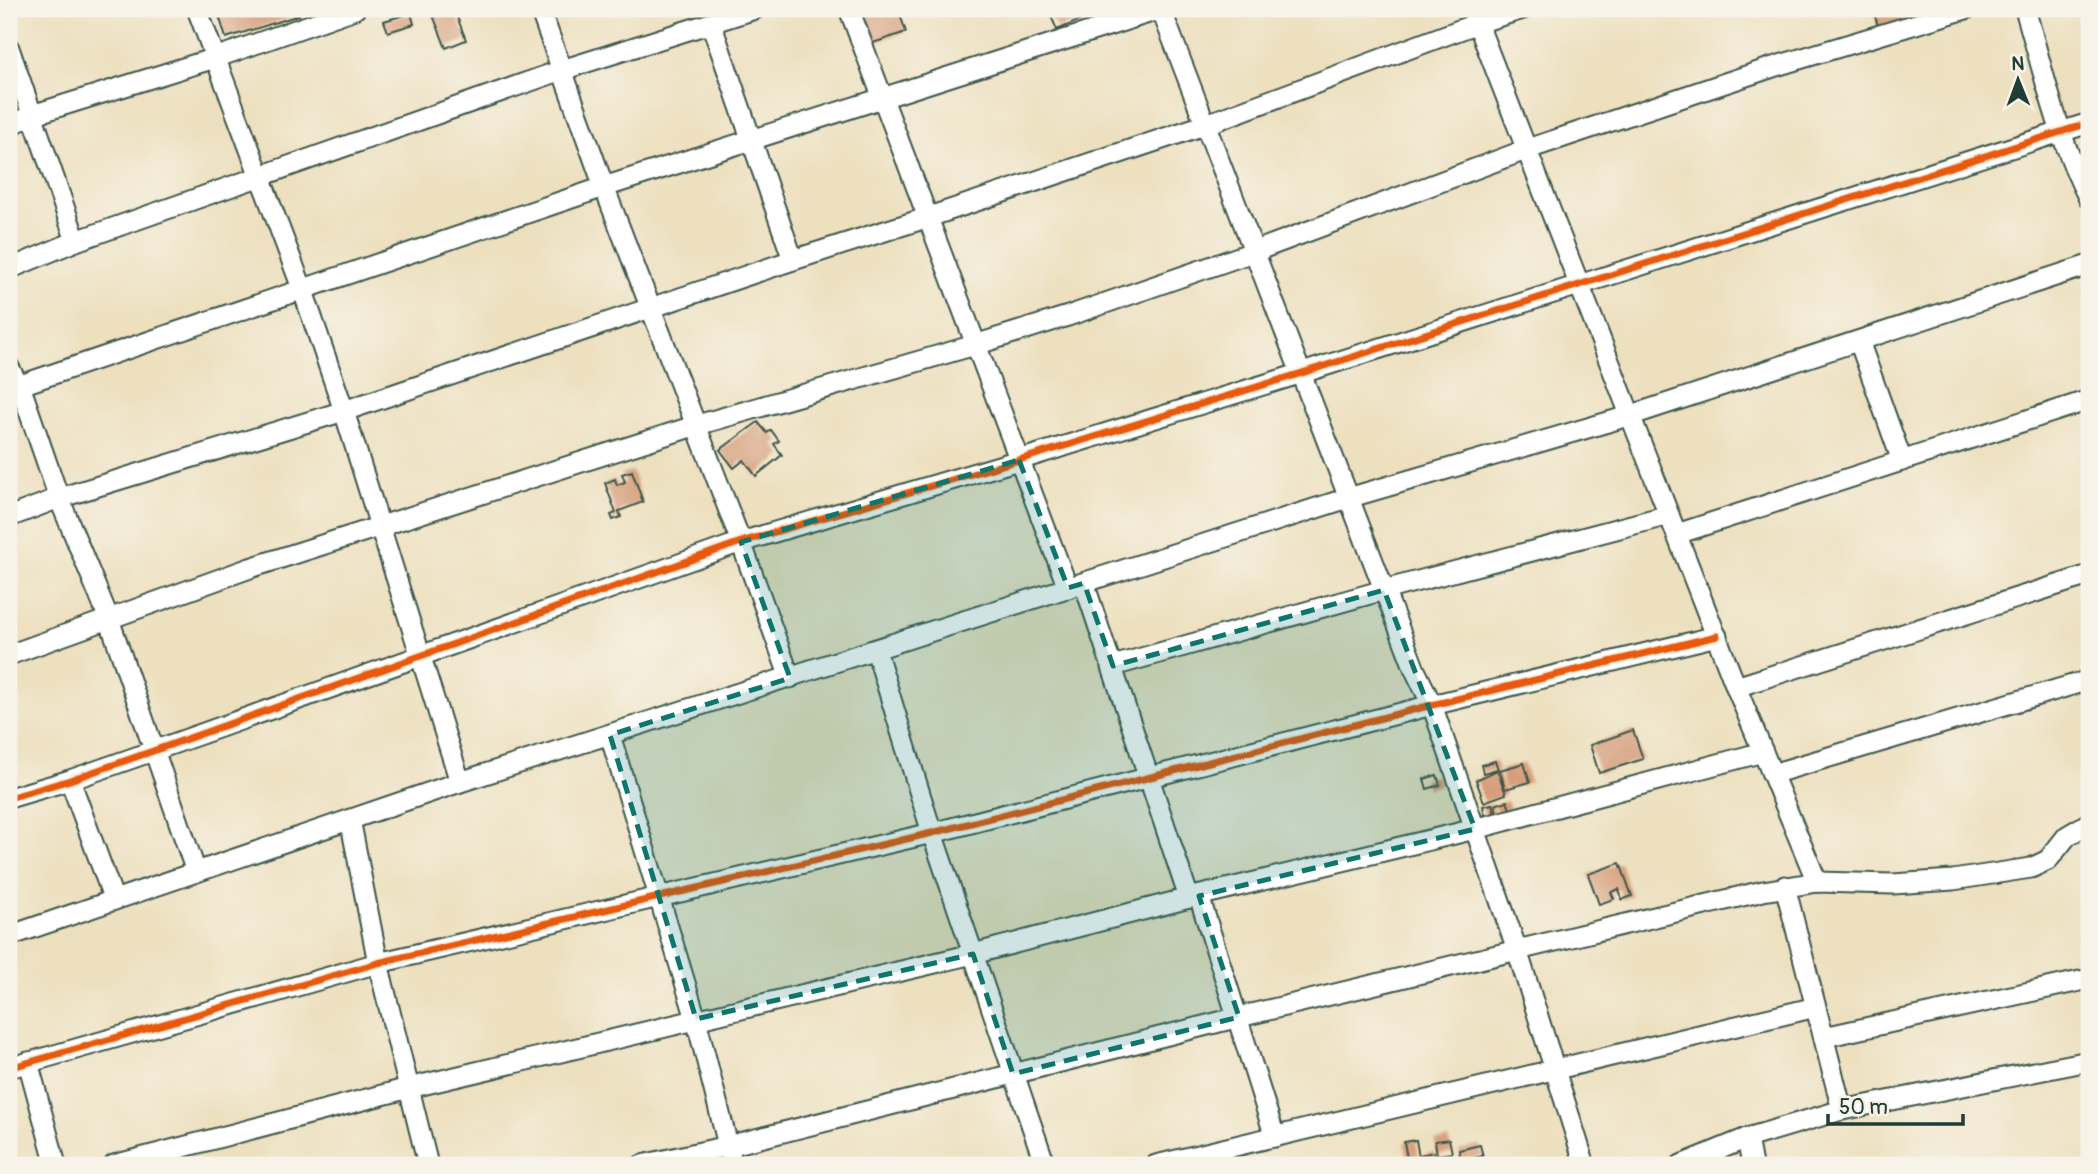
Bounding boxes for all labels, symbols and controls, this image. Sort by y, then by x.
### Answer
north arrow [1982,46,2052,116]
text: N [2011,52,2024,76]
scale bar [1828,1083,1963,1127]
text: 50 m [1839,1094,1888,1121]

